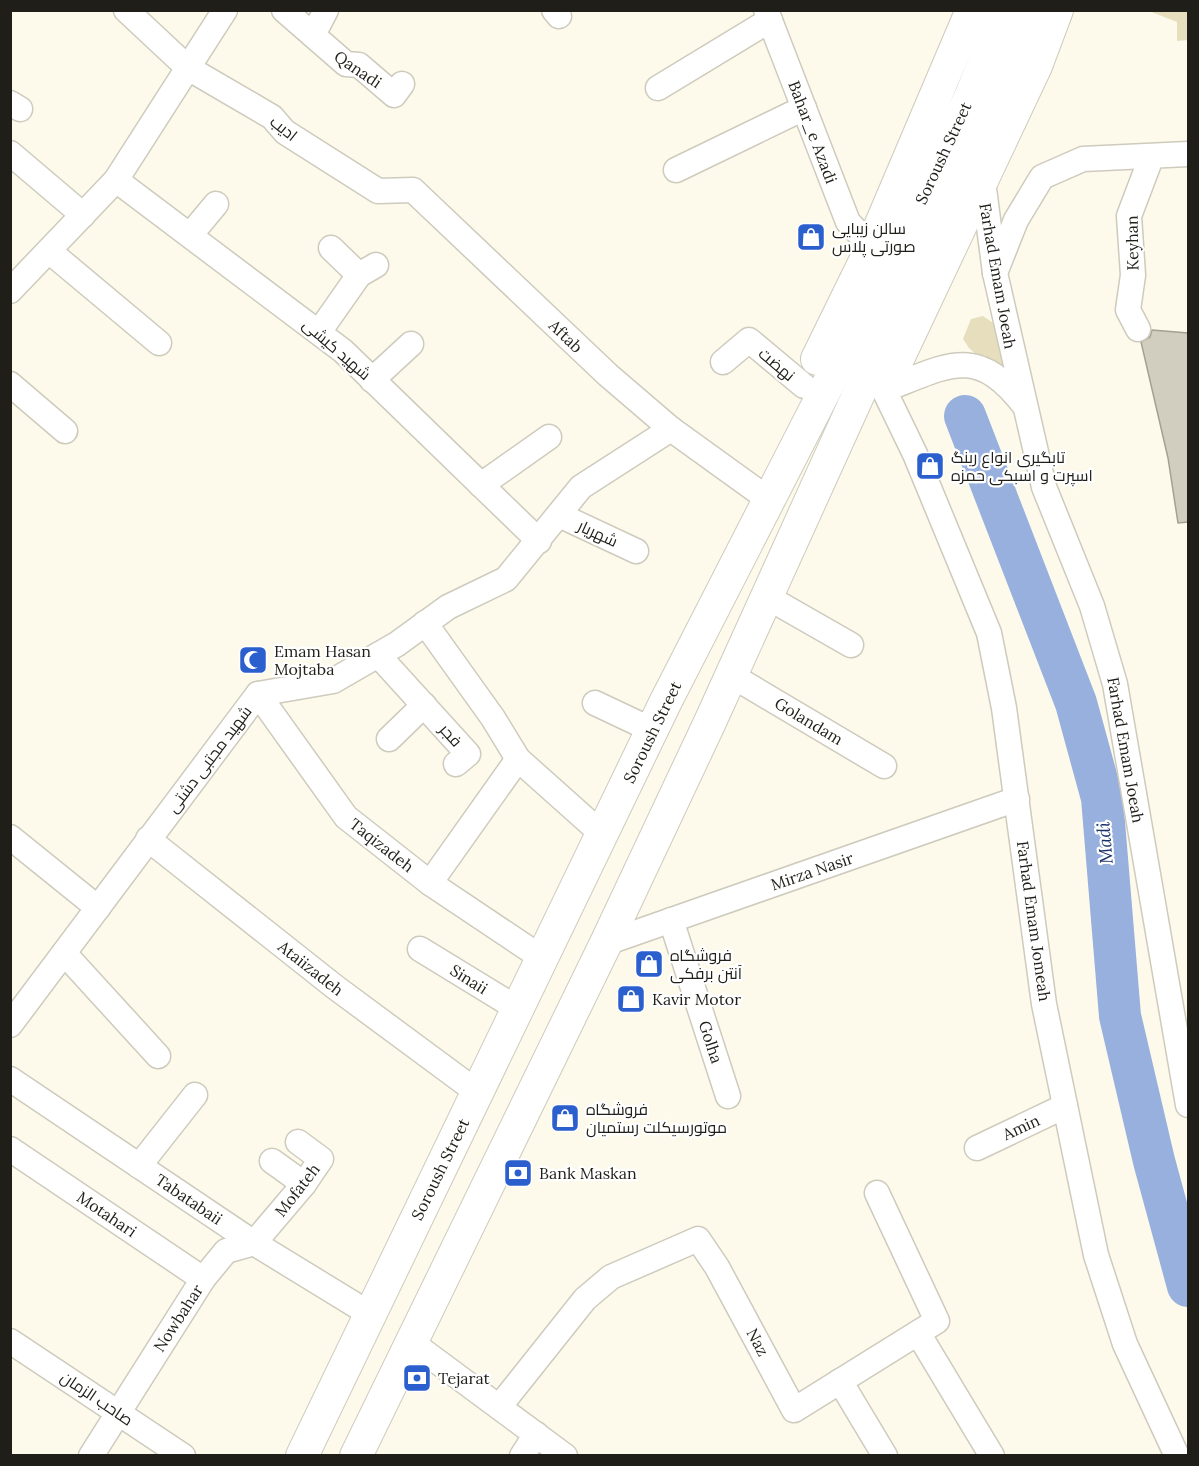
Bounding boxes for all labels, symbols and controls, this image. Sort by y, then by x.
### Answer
street label: Qanadi [330,46,386,92]
street label: Bahar_e Azadi [784,78,842,186]
street label: Soroush Street [911,98,976,207]
street label: ادیب [266,111,302,145]
street label: Farhad Emam Joeah [975,202,1021,351]
street label: Keyhan [1122,215,1142,271]
place label: سالن زیبایی صورتی پلاس [832,218,916,258]
shop icon: سالن زیبایی صورتی پلاس [795,221,827,253]
street label: شهید کیشی [298,314,375,385]
street label: Aftab [544,314,587,357]
street label: نهضت [754,343,799,386]
place label: تابگیری انواع رینگ اسپرت و اسبکی حمزه [951,447,1093,487]
shop icon: تابگیری انواع رینگ اسپرت و اسبکی حمزه [914,450,946,482]
street label: شهریار [574,515,621,552]
place label: Emam Hasan Mojtaba [274,641,371,679]
mosque icon: Emam Hasan Mojtaba [237,644,269,676]
street label: Farhad Emam Joeah [1103,676,1149,825]
street label: Soroush Street [619,677,686,786]
street label: Golandam [771,693,847,749]
street label: شهید مجتبی دشتی [162,702,257,817]
street label: فجر [435,719,467,751]
street label: Taqizadeh [346,814,418,877]
water label: Madi [1091,821,1118,865]
street label: Farhad Emam Jomeah [1013,839,1055,1003]
street label: Mirza Nasir [768,848,856,894]
street label: Ataiizadeh [273,936,348,1000]
place label: فروشگاه آنتن برفکی [670,945,743,984]
shop icon: فروشگاه آنتن برفکی [633,948,665,980]
street label: Sinaii [447,960,491,998]
shop icon: Kavir Motor [615,983,647,1015]
place label: Kavir Motor [652,989,741,1009]
street label: Golha [695,1018,727,1066]
place label: فروشگاه موتورسیکلت رستمیان [586,1099,727,1138]
shop icon: فروشگاه موتورسیکلت رستمیان [549,1102,581,1134]
street label: Amin [998,1110,1043,1145]
street label: Soroush Street [407,1114,474,1223]
bank icon: Bank Maskan [502,1157,534,1189]
street label: Mofateh [270,1159,324,1221]
place label: Bank Maskan [539,1163,637,1183]
street label: Tabatabaii [152,1169,226,1229]
street label: Motahari [73,1187,141,1241]
street label: Nowbahar [149,1280,207,1355]
street label: Naz [742,1325,774,1359]
bank icon: Tejarat [401,1362,433,1394]
street label: صاحب الزمان [56,1366,137,1430]
place label: Tejarat [438,1368,491,1388]

